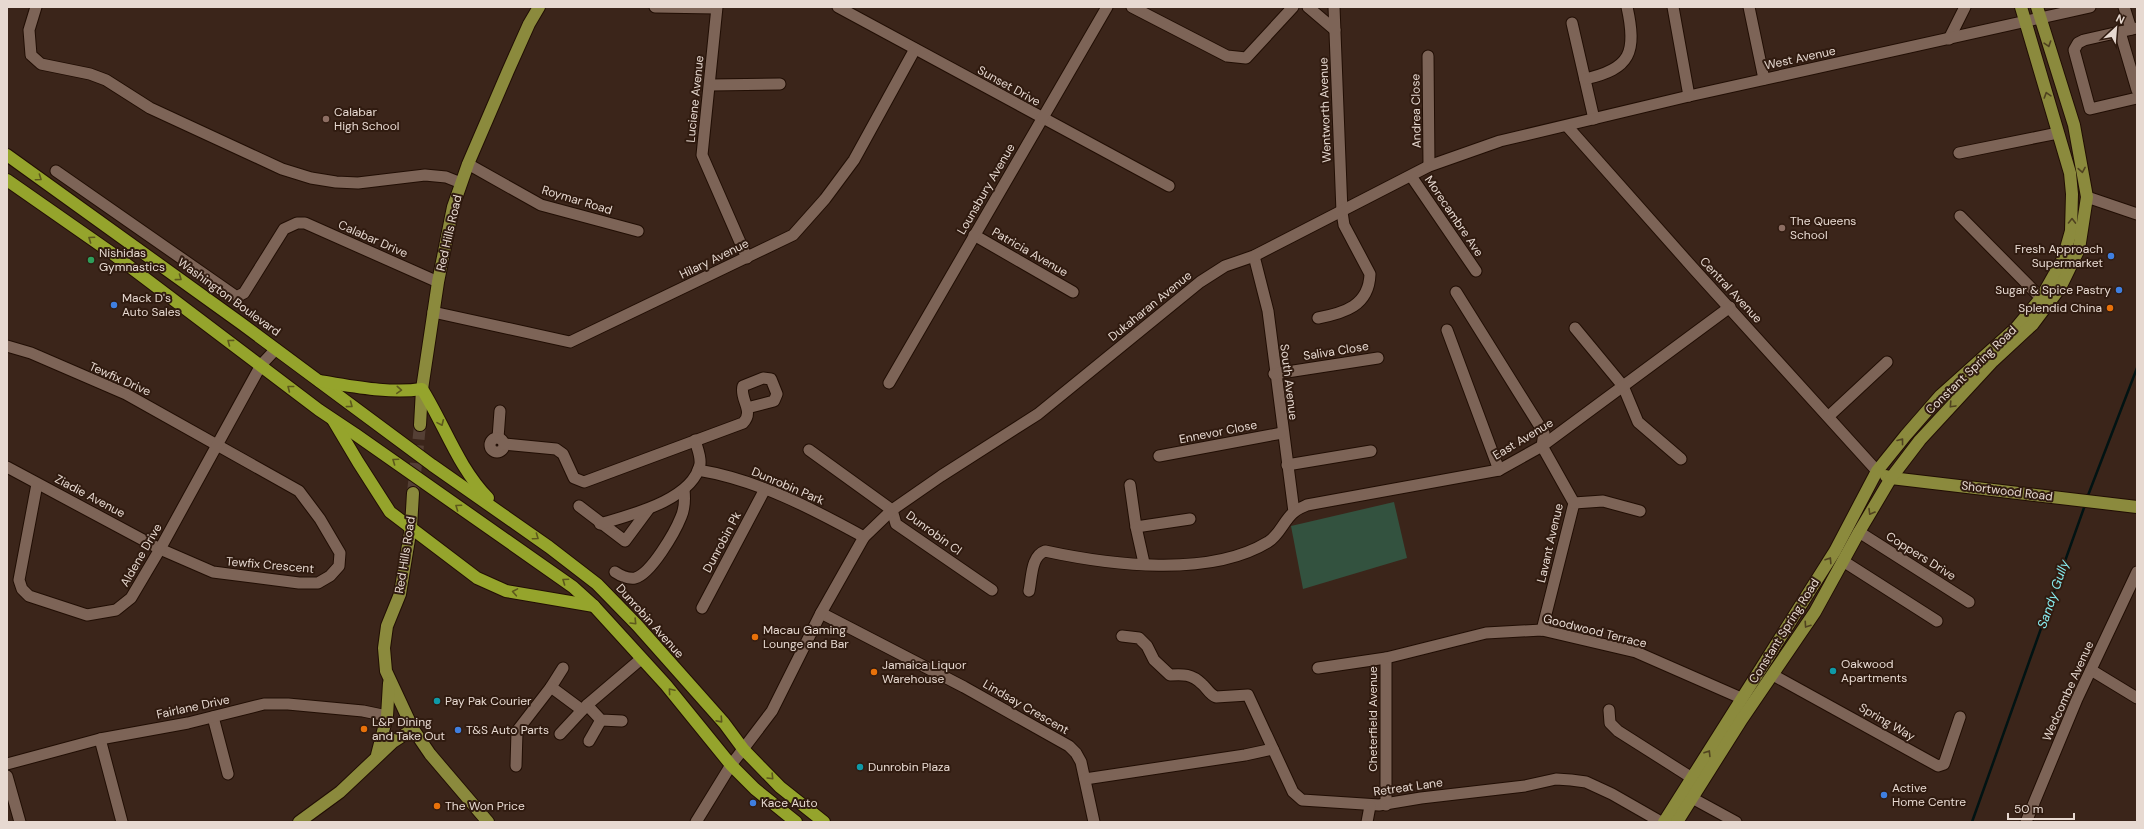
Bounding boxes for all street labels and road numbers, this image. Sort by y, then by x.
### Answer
street label: West Avenue [1763,43,1837,73]
street label: Luciene Avenue [682,55,708,143]
street label: Wentworth Avenue [1315,57,1335,163]
street label: Sunset Drive [975,62,1044,110]
street label: Andrea Close [1407,74,1425,148]
street label: Lounsbury Avenue [953,140,1019,237]
street label: Morecambre Ave [1421,172,1487,260]
street label: Roymar Road [540,182,614,218]
street label: Red Hills Road [432,193,466,273]
street label: Calabar Drive [336,217,410,262]
street label: Patricia Avenue [989,224,1071,280]
street label: Hilary Avenue [677,235,752,283]
street label: Washington Boulevard [174,254,284,340]
street label: Central Avenue [1696,254,1766,327]
street label: Dukaharan Avenue [1105,267,1195,345]
street label: Constant Spring Road [1922,322,2020,418]
street label: Saliva Close [1302,338,1370,364]
street label: South Avenue [1276,343,1302,421]
street label: Tewfix Drive [87,358,153,400]
street label: East Avenue [1490,415,1556,463]
street label: Ennevor Close [1178,417,1259,447]
street label: Dunrobin Park [749,463,827,509]
street label: Ziadie Avenue [52,471,128,521]
street label: Shortwood Road [1960,477,2054,505]
street label: Lavant Avenue [1533,502,1567,584]
street label: Dunrobin Cl [903,507,965,559]
street label: Dunrobin Pk [699,509,745,575]
street label: Red Hills Road [391,515,419,595]
street label: Aldene Drive [116,520,166,589]
street label: Coppers Drive [1883,528,1959,584]
street label: Tewfix Crescent [225,553,315,577]
street label: Constant Spring Road [1745,576,1823,686]
street label: Dunrobin Avenue [612,580,688,662]
street label: Goodwood Terrace [1541,610,1649,652]
street label: Wedcombe Avenue [2039,638,2097,744]
street label: Cheterfield Avenue [1365,666,1381,772]
street label: Lindsay Crescent [980,676,1072,738]
street label: Fairlane Drive [155,691,231,723]
street label: Spring Way [1856,699,1918,745]
street label: Retreat Lane [1372,774,1444,800]

